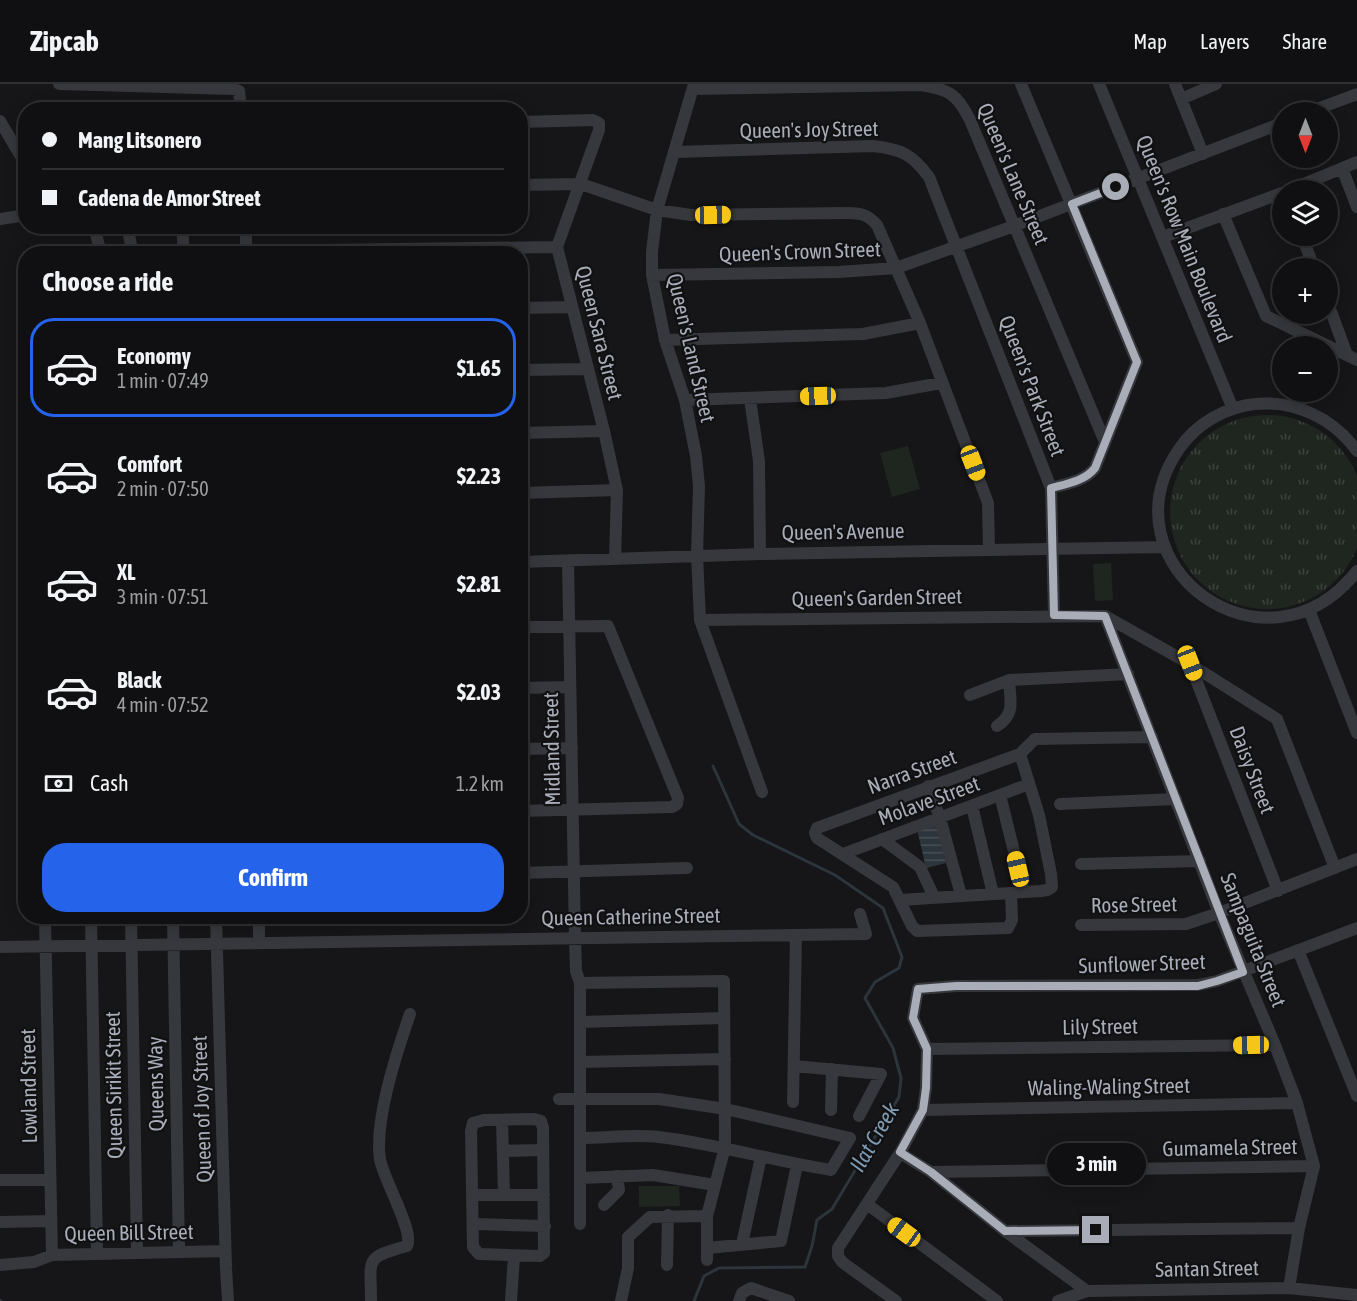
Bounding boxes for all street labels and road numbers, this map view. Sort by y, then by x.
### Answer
street label: Queen's Lane Street [973,99,1055,248]
street label: Queen's Joy Street [739,116,879,142]
street label: Queen's Row Main Boulevard [1132,132,1237,346]
street label: Queen's Crown Street [719,236,881,266]
street label: Queen Sara Street [572,263,628,402]
street label: Queen's Land Street [663,271,721,424]
street label: Queen's Park Street [995,312,1071,459]
street label: Queen's Avenue [781,518,905,544]
street label: Queen's Garden Street [791,584,962,610]
street label: Midland Street [538,692,564,806]
street label: Daisy Street [1225,723,1281,817]
street label: Narra Street [864,744,959,798]
street label: Molave Street [875,771,983,829]
street label: Sampaguita Street [1216,869,1292,1010]
street label: Rose Street [1091,891,1177,917]
street label: Queen Catherine Street [541,902,721,930]
street label: Sunflower Street [1078,949,1206,977]
street label: Queen Sirikit Street [100,1011,126,1159]
street label: Lily Street [1062,1013,1138,1039]
street label: Lowland Street [15,1028,41,1144]
street label: Queen of Joy Street [186,1035,216,1183]
street label: Queens Way [142,1036,168,1132]
street label: Waling-Waling Street [1028,1073,1190,1099]
street label: Gumamela Street [1162,1134,1298,1160]
street label: Queen Bill Street [64,1219,194,1245]
street label: Santan Street [1155,1255,1259,1281]

